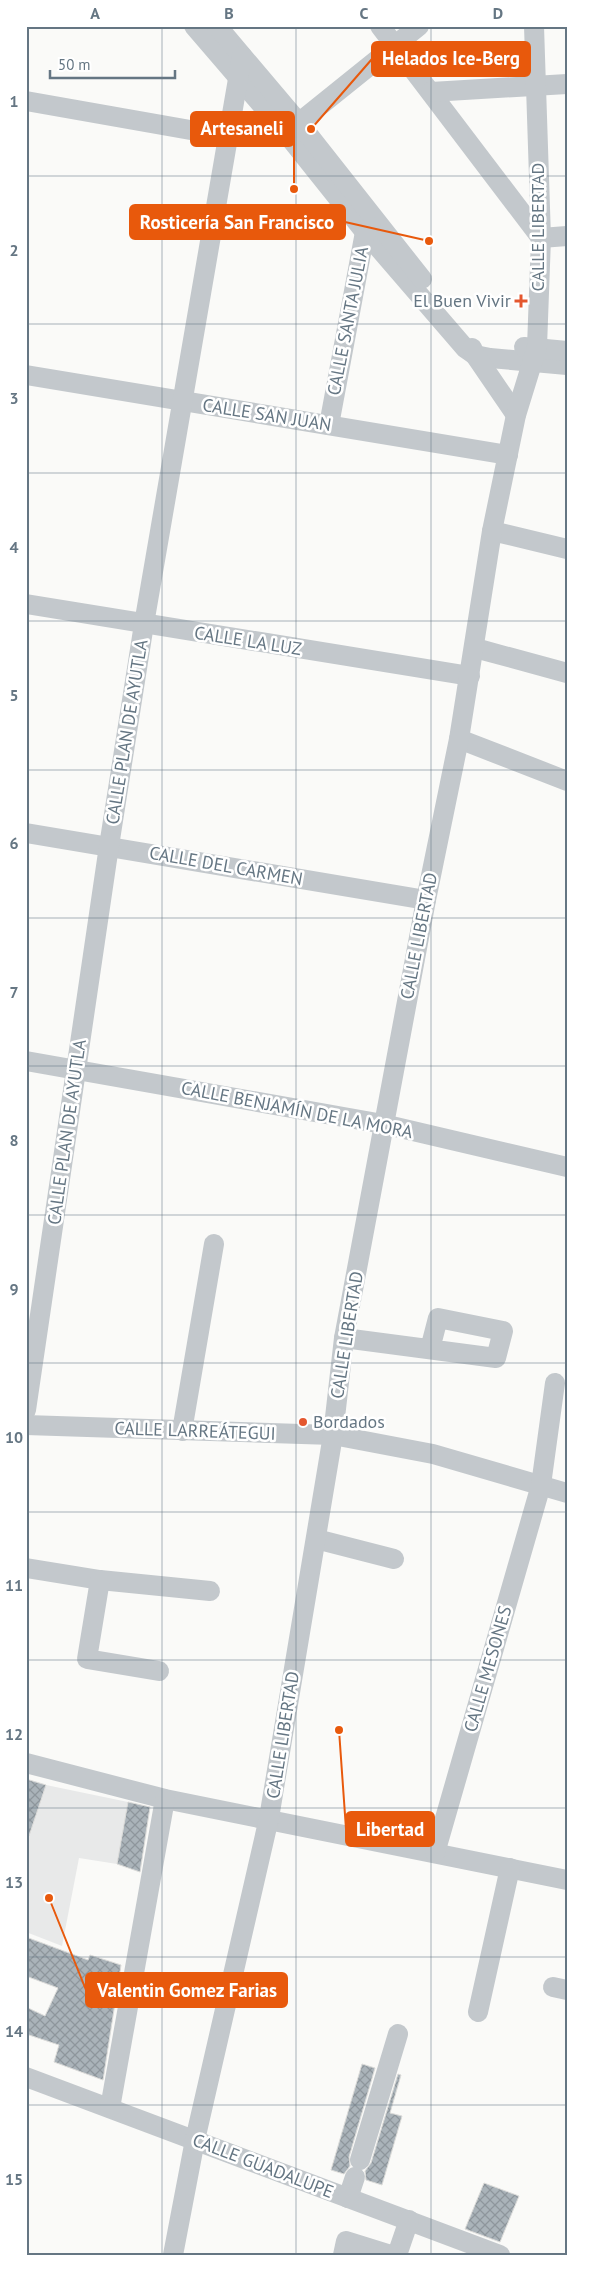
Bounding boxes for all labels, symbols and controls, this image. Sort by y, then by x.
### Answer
text: A [90,3,100,23]
text: B [224,3,234,23]
text: C [360,3,369,23]
text: D [493,3,503,23]
callout: Helados Ice-Berg [372,42,530,76]
text: Helados Ice-Berg [382,46,520,70]
scale bar [50,48,175,80]
text: 50 m [58,55,91,74]
text: 1 [9,91,19,111]
callout: Artesaneli [191,112,294,146]
text: Artesaneli [200,116,284,140]
street label: CALLE LIBERTAD [526,163,549,291]
callout: Rosticería San Francisco [130,205,345,239]
text: Rosticería San Francisco [140,210,334,234]
text: 2 [9,240,19,260]
street label: CALLE SANTA JULIA [322,244,373,397]
place label: El Buen Vivir [413,289,511,312]
marker: El Buen Vivir [515,295,527,307]
text: 3 [9,388,19,408]
street label: CALLE SAN JUAN [201,393,333,436]
text: 4 [9,537,19,557]
street label: CALLE LA LUZ [193,621,304,660]
street label: CALLE PLAN DE AYUTLA [101,637,153,826]
text: 5 [9,685,19,705]
text: 6 [9,833,19,853]
street label: CALLE DEL CARMEN [148,841,304,890]
street label: CALLE LIBERTAD [395,871,442,1001]
text: 7 [9,982,19,1002]
street label: CALLE PLAN DE AYUTLA [42,1037,91,1226]
street label: CALLE BENJAMÍN DE LA MORA [179,1076,415,1143]
text: 8 [9,1130,19,1150]
street label: CALLE LIBERTAD [325,1270,368,1400]
text: 9 [9,1279,19,1299]
place label: Bordados [313,1410,385,1433]
street label: CALLE LARREÁTEGUI [114,1416,276,1445]
marker: Bordados [297,1416,309,1428]
text: 10 [5,1427,23,1447]
text: 11 [5,1575,23,1595]
street label: CALLE MESONES [458,1603,517,1735]
street label: CALLE LIBERTAD [261,1670,304,1800]
text: 12 [5,1724,23,1744]
callout: Libertad [346,1812,434,1846]
text: Libertad [356,1817,424,1841]
text: 13 [5,1872,23,1892]
callout: Valentin Gomez Farias [86,1973,287,2007]
text: Valentin Gomez Farias [96,1978,277,2002]
text: 14 [5,2021,23,2041]
street label: CALLE GUADALUPE [189,2128,337,2203]
text: 15 [5,2169,23,2189]

